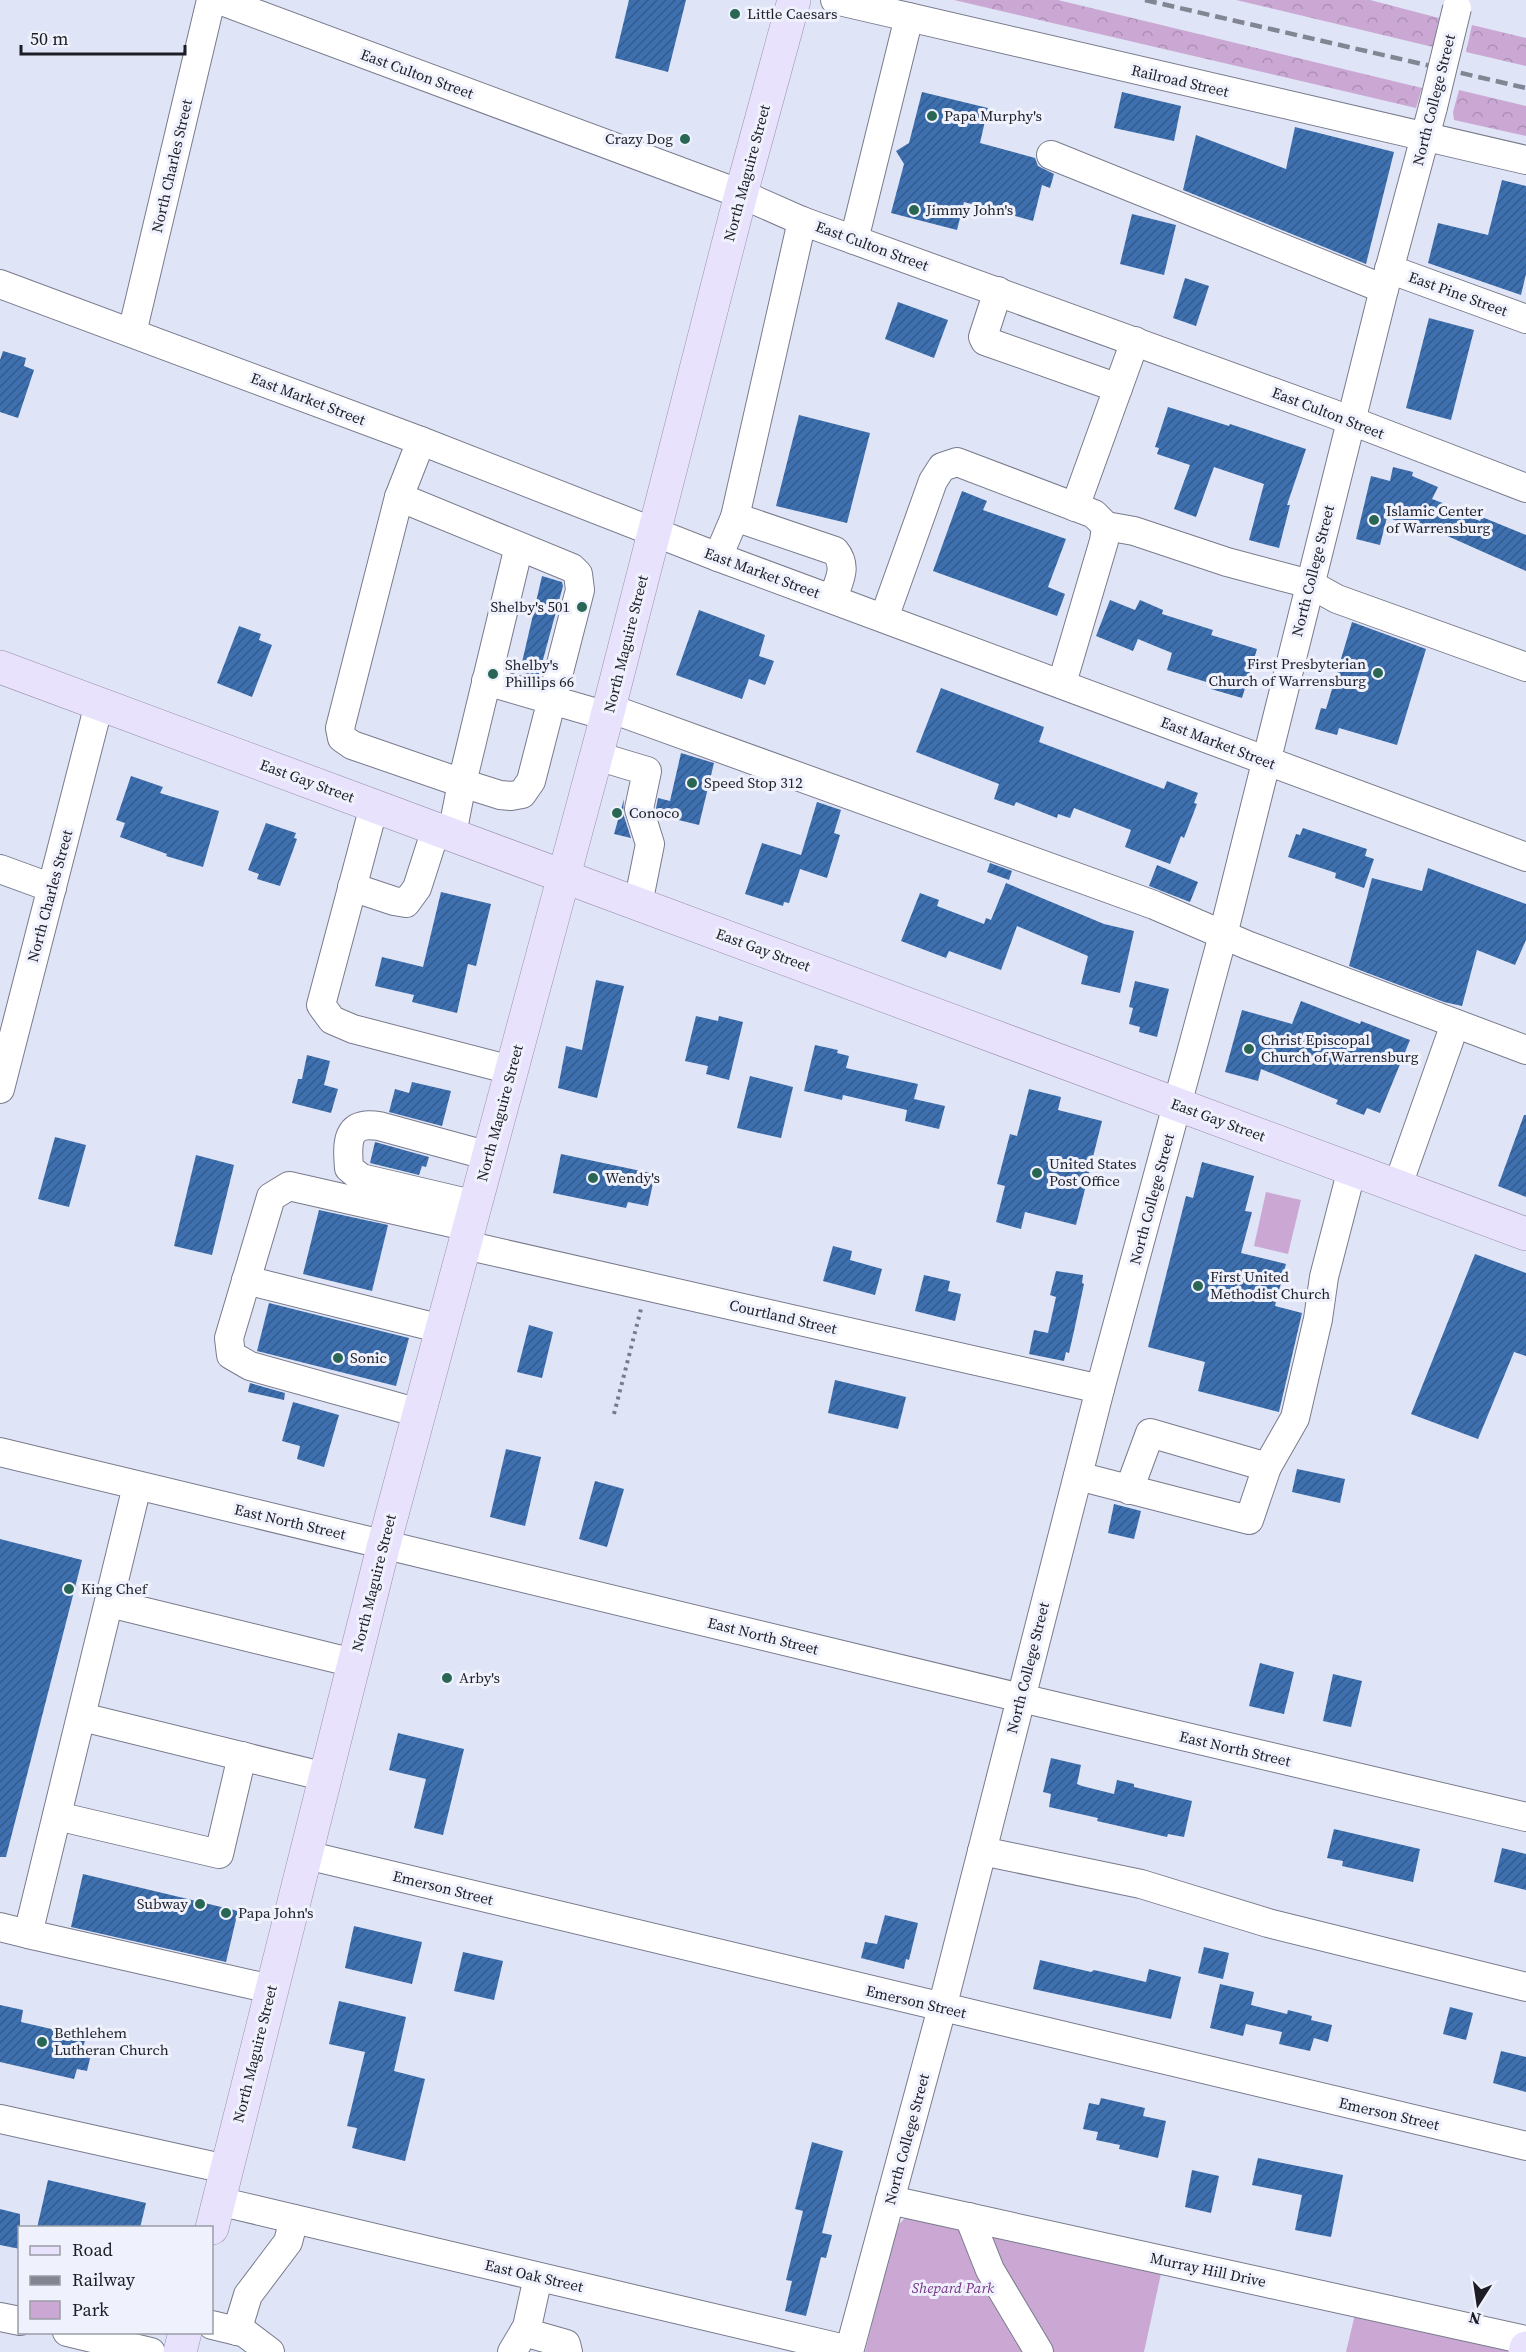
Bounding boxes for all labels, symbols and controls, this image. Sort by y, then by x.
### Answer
place label: Little Caesars [747,3,837,24]
marker: Little Caesars [728,7,742,21]
scale bar [21,18,184,56]
text: 50 m [30,26,68,51]
street label: North College Street [1407,32,1460,168]
street label: East Culton Street [358,43,477,104]
street label: Railroad Street [1129,59,1231,102]
street label: North Charles Street [146,97,197,235]
street label: North Maguire Street [718,102,775,244]
place label: Papa Murphy's [944,105,1042,126]
marker: Papa Murphy's [925,109,939,123]
place label: Crazy Dog [605,128,673,149]
marker: Crazy Dog [678,132,692,146]
place label: Jimmy John's [925,199,1013,220]
marker: Jimmy John's [907,203,921,217]
street label: East Culton Street [813,215,932,276]
street label: East Pine Street [1406,266,1511,321]
street label: East Market Street [248,367,369,430]
street label: East Culton Street [1269,381,1387,444]
place label: Islamic Center of Warrensburg [1386,500,1491,538]
street label: North College Street [1286,503,1339,639]
marker: Islamic Center of Warrensburg [1367,513,1381,527]
street label: East Market Street [702,542,823,603]
street label: North Maguire Street [598,573,653,715]
place label: Shelby's 501 [491,596,570,617]
marker: Shelby's 501 [575,600,589,614]
place label: First Presbyterian Church of Warrensburg [1209,653,1366,691]
place label: Shelby's Phillips 66 [505,654,574,692]
marker: First Presbyterian Church of Warrensburg [1371,666,1385,680]
marker: Shelby's Phillips 66 [486,667,500,681]
street label: East Market Street [1158,711,1279,774]
street label: East Gay Street [257,754,357,807]
place label: Speed Stop 312 [704,772,803,793]
marker: Speed Stop 312 [685,776,699,790]
place label: Conoco [629,802,680,823]
marker: Conoco [610,806,624,820]
street label: North Charles Street [22,827,77,964]
street label: East Gay Street [713,923,813,976]
place label: Christ Episcopal Church of Warrensburg [1261,1029,1419,1067]
street label: North Maguire Street [471,1042,528,1184]
marker: Christ Episcopal Church of Warrensburg [1242,1042,1256,1056]
street label: East Gay Street [1168,1093,1268,1146]
street label: North College Street [1124,1131,1179,1267]
place label: United States Post Office [1049,1153,1137,1191]
marker: United States Post Office [1030,1166,1044,1180]
place label: Wendy's [605,1167,660,1188]
marker: Wendy's [586,1171,600,1185]
place label: First United Methodist Church [1210,1266,1330,1304]
marker: First United Methodist Church [1191,1279,1205,1293]
street label: Courtland Street [727,1294,839,1339]
place label: Sonic [350,1347,387,1368]
marker: Sonic [331,1351,345,1365]
street label: East North Street [232,1499,348,1545]
street label: North Maguire Street [346,1512,401,1654]
place label: King Chef [81,1578,149,1599]
marker: King Chef [62,1582,76,1596]
street label: North College Street [1001,1600,1054,1736]
street label: East North Street [706,1612,821,1659]
place label: Arby's [459,1667,500,1688]
marker: Arby's [440,1671,454,1685]
street label: East North Street [1177,1726,1293,1772]
street label: Emerson Street [391,1865,496,1910]
place label: Subway [137,1893,188,1914]
marker: Subway [193,1897,207,1911]
place label: Papa John's [238,1902,314,1923]
marker: Papa John's [219,1906,233,1920]
street label: Emerson Street [864,1980,969,2023]
street label: North Maguire Street [227,1983,282,2125]
place label: Bethlehem Lutheran Church [54,2022,169,2060]
marker: Bethlehem Lutheran Church [35,2035,49,2049]
street label: North College Street [879,2071,934,2207]
street label: Emerson Street [1337,2092,1442,2135]
legend [18,2226,213,2334]
text: Road [72,2237,113,2262]
street label: Murray Hill Drive [1148,2247,1268,2292]
street label: East Oak Street [483,2254,585,2297]
text: Railway [72,2267,136,2292]
north arrow [1448,2274,1508,2334]
park label: Shepard Park [912,2277,995,2298]
text: Park [72,2297,109,2322]
text: N [1467,2307,1483,2331]

